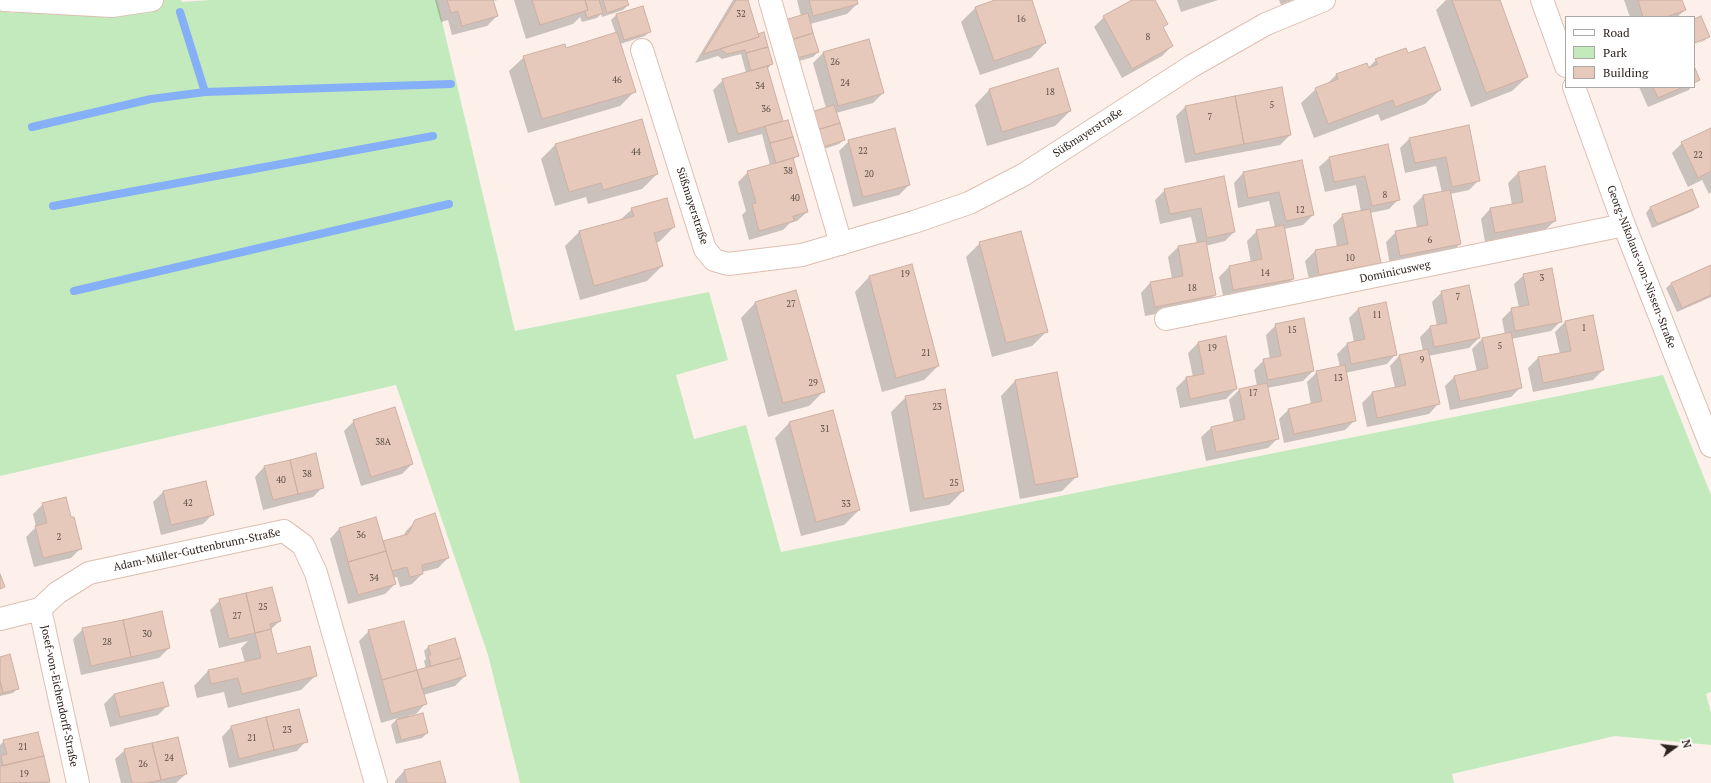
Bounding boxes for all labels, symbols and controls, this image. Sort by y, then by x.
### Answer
house number: 32 [736,9,746,19]
house number: 16 [1016,14,1026,24]
legend [1565,16,1695,88]
text: Road [1603,25,1630,40]
house number: 8 [1146,32,1150,42]
text: Park [1603,45,1627,60]
house number: 26 [830,57,840,67]
text: Building [1603,65,1648,80]
house number: 46 [612,75,622,85]
house number: 24 [840,78,850,88]
house number: 34 [755,81,765,91]
house number: 18 [1045,87,1055,97]
house number: 5 [1270,100,1274,110]
house number: 36 [761,104,771,114]
street label: Süßmayerstraße [1051,106,1125,160]
house number: 7 [1208,112,1212,122]
house number: 22 [858,146,868,156]
house number: 44 [631,147,641,157]
house number: 22 [1693,150,1703,160]
street label: Süßmayerstraße [673,166,711,246]
house number: 38 [783,166,793,176]
house number: 20 [864,169,874,179]
street label: Georg-Nikolaus-von-Nissen-Straße [1604,183,1678,351]
house number: 8 [1383,190,1387,200]
house number: 40 [790,193,800,203]
house number: 12 [1295,205,1305,215]
house number: 6 [1428,235,1432,245]
house number: 10 [1345,253,1355,263]
street label: Dominicusweg [1358,258,1432,286]
house number: 14 [1260,268,1270,278]
house number: 19 [900,269,910,279]
house number: 3 [1540,273,1544,283]
house number: 18 [1187,283,1197,293]
house number: 7 [1456,292,1460,302]
house number: 27 [786,299,796,309]
house number: 11 [1372,310,1382,320]
house number: 1 [1582,323,1586,333]
house number: 15 [1287,325,1297,335]
house number: 5 [1498,341,1502,351]
house number: 19 [1207,343,1217,353]
house number: 21 [921,348,931,358]
house number: 9 [1420,355,1424,365]
house number: 13 [1333,373,1343,383]
house number: 29 [808,378,818,388]
house number: 17 [1248,388,1258,398]
house number: 23 [932,402,942,412]
house number: 31 [820,424,830,434]
house number: 38A [375,437,391,447]
house number: 38 [302,469,312,479]
house number: 40 [276,475,286,485]
house number: 25 [949,478,959,488]
house number: 42 [183,498,193,508]
house number: 33 [841,499,851,509]
street label: Adam-Müller-Guttenbrunn-Straße [112,526,282,574]
house number: 36 [356,530,366,540]
house number: 2 [57,532,61,542]
house number: 34 [369,573,379,583]
house number: 25 [258,602,268,612]
house number: 27 [232,611,242,621]
street label: Josef-von-Eichendorff-Straße [38,624,80,768]
house number: 30 [142,629,152,639]
house number: 28 [102,637,112,647]
house number: 23 [282,725,292,735]
north arrow [1655,727,1695,767]
house number: 21 [247,733,257,743]
text: N [1679,738,1694,750]
house number: 21 [18,742,28,752]
house number: 24 [164,753,174,763]
house number: 26 [138,759,148,769]
house number: 19 [19,769,29,779]

